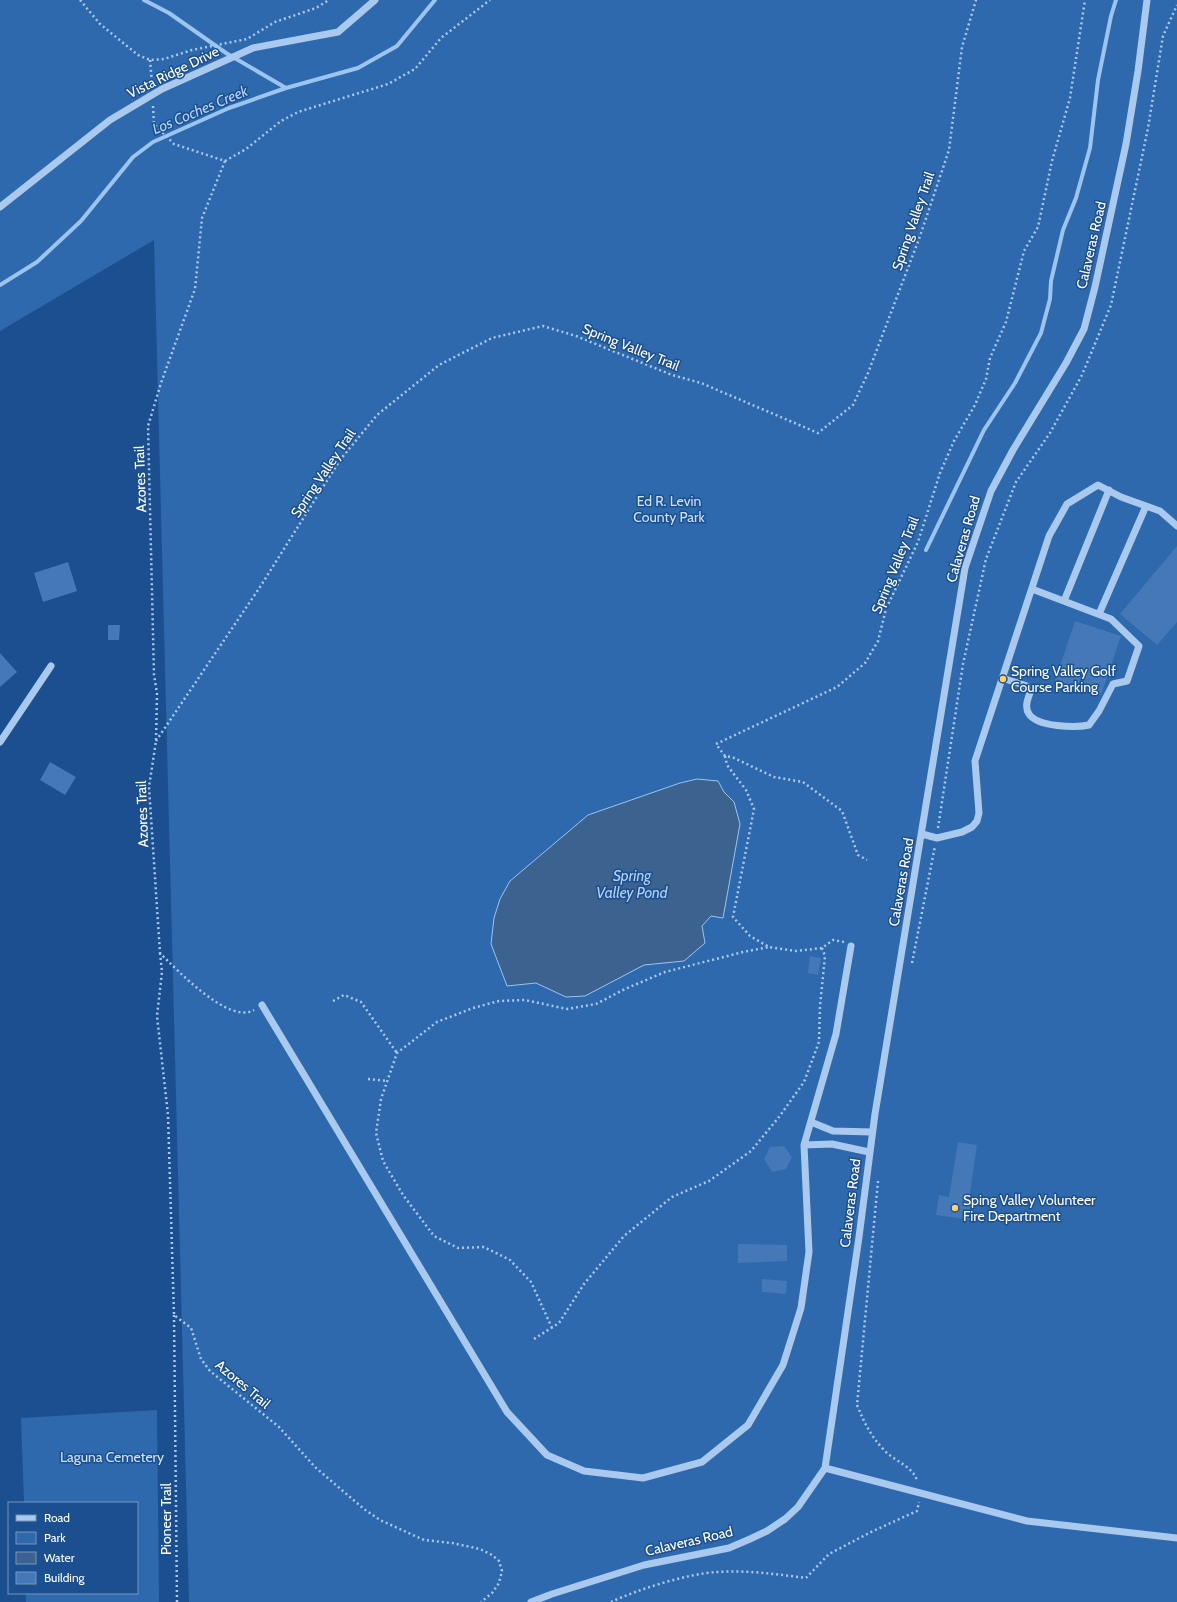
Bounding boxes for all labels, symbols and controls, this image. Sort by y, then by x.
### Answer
street label: Vista Ridge Drive [124,42,222,102]
water label: Los Coches Creek [150,82,251,138]
street label: Spring Valley Trail [888,169,939,273]
street label: Calaveras Road [1072,199,1110,291]
street label: Spring Valley Trail [580,319,683,375]
street label: Spring Valley Trail [287,425,360,521]
street label: Azores Trail [130,445,150,513]
park label: Ed R. Levin County Park [633,492,705,526]
street label: Calaveras Road [942,494,984,584]
street label: Spring Valley Trail [867,513,923,616]
place label: Spring Valley Golf Course Parking [1011,662,1116,696]
marker: Spring Valley Golf Course Parking [998,674,1008,684]
street label: Azores Trail [132,780,152,848]
street label: Calaveras Road [884,836,918,928]
water label: Spring Valley Pond [596,867,669,902]
street label: Calaveras Road [836,1158,864,1248]
place label: Sping Valley Volunteer Fire Department [963,1191,1096,1225]
marker: Sping Valley Volunteer Fire Department [950,1203,960,1213]
street label: Azores Trail [212,1356,275,1413]
park label: Laguna Cemetery [60,1448,164,1466]
street label: Pioneer Trail [157,1482,175,1555]
legend [8,1502,138,1594]
text: Road [44,1510,70,1525]
street label: Calaveras Road [643,1522,735,1560]
text: Park [44,1530,66,1545]
text: Water [44,1550,75,1565]
text: Building [44,1570,86,1585]

